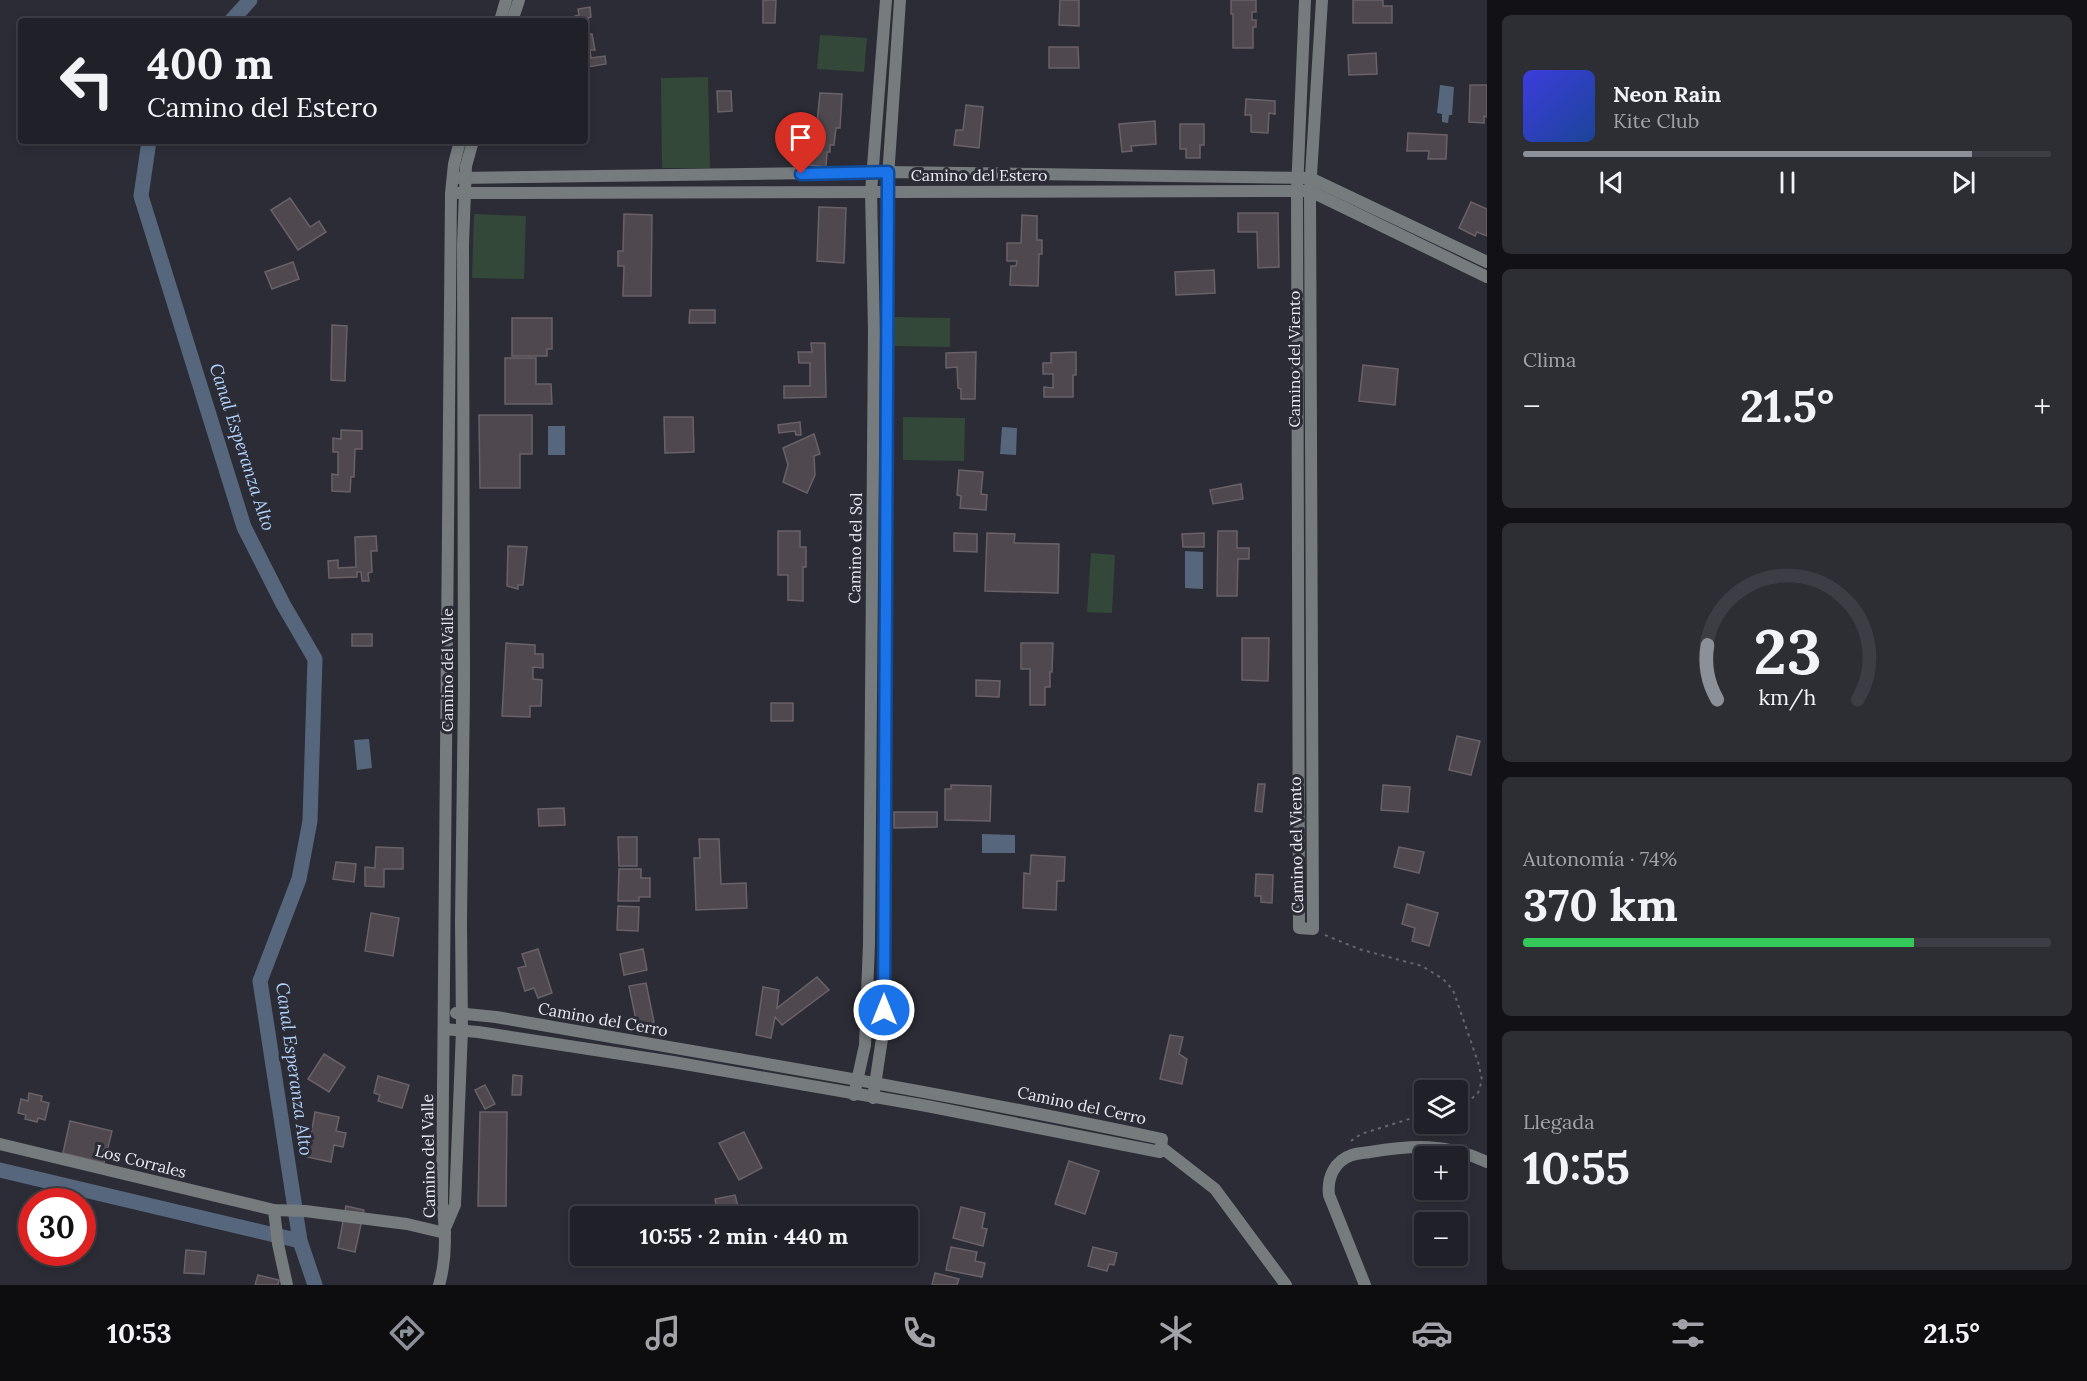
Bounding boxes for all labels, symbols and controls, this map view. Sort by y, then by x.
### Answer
text: 400 m [147,37,273,91]
icon: left [48,42,126,120]
text: Neon Rain [1613,80,1721,108]
text: Camino del Estero [147,90,378,124]
text: Kite Club [1613,108,1699,133]
pin [775,112,826,174]
icon: arrive [784,121,817,154]
street label: Camino del Estero [911,165,1047,185]
icon: previous [1595,166,1628,199]
icon: pause [1771,166,1804,199]
icon: next [1947,166,1980,199]
street label: Camino del Viento [1284,291,1304,427]
text: Clima [1523,347,1576,372]
water label: Canal Esperanza Alto [205,360,280,534]
text: 21.5° [1740,377,1834,434]
text: − [1523,385,1541,427]
text: + [2033,385,2051,427]
street label: Camino del Sol [844,492,866,604]
street label: Camino del Valle [437,608,457,732]
text: 23 [1753,611,1821,691]
text: km/h [1758,683,1816,711]
street label: Camino del Viento [1285,776,1307,914]
text: Autonomía · 74% [1523,846,1677,871]
text: 370 km [1523,876,1678,933]
position arrow [852,978,916,1042]
water label: Canal Esperanza Alto [271,981,318,1157]
street label: Camino del Cerro [537,998,669,1040]
map controls [1414,1080,1468,1266]
button: layers [1414,1080,1468,1134]
street label: Camino del Cerro [1016,1082,1148,1128]
street label: Camino del Valle [417,1094,439,1218]
text: Llegada [1523,1109,1595,1134]
text: 10:55 [1523,1139,1630,1196]
street label: Los Corrales [93,1140,189,1182]
button: + [1414,1146,1468,1200]
speed limit sign: 30 [18,1188,96,1266]
button: − [1414,1212,1468,1266]
text: 10:55 · 2 min · 440 m [640,1222,848,1250]
icon: directions [386,1312,428,1354]
icon: music [642,1312,684,1354]
icon: phone [898,1312,940,1354]
icon: climate [1155,1312,1197,1354]
icon: car [1411,1312,1453,1354]
icon: filters [1667,1312,1709,1354]
text: 10:53 [107,1316,172,1350]
text: 21.5° [1923,1316,1980,1350]

